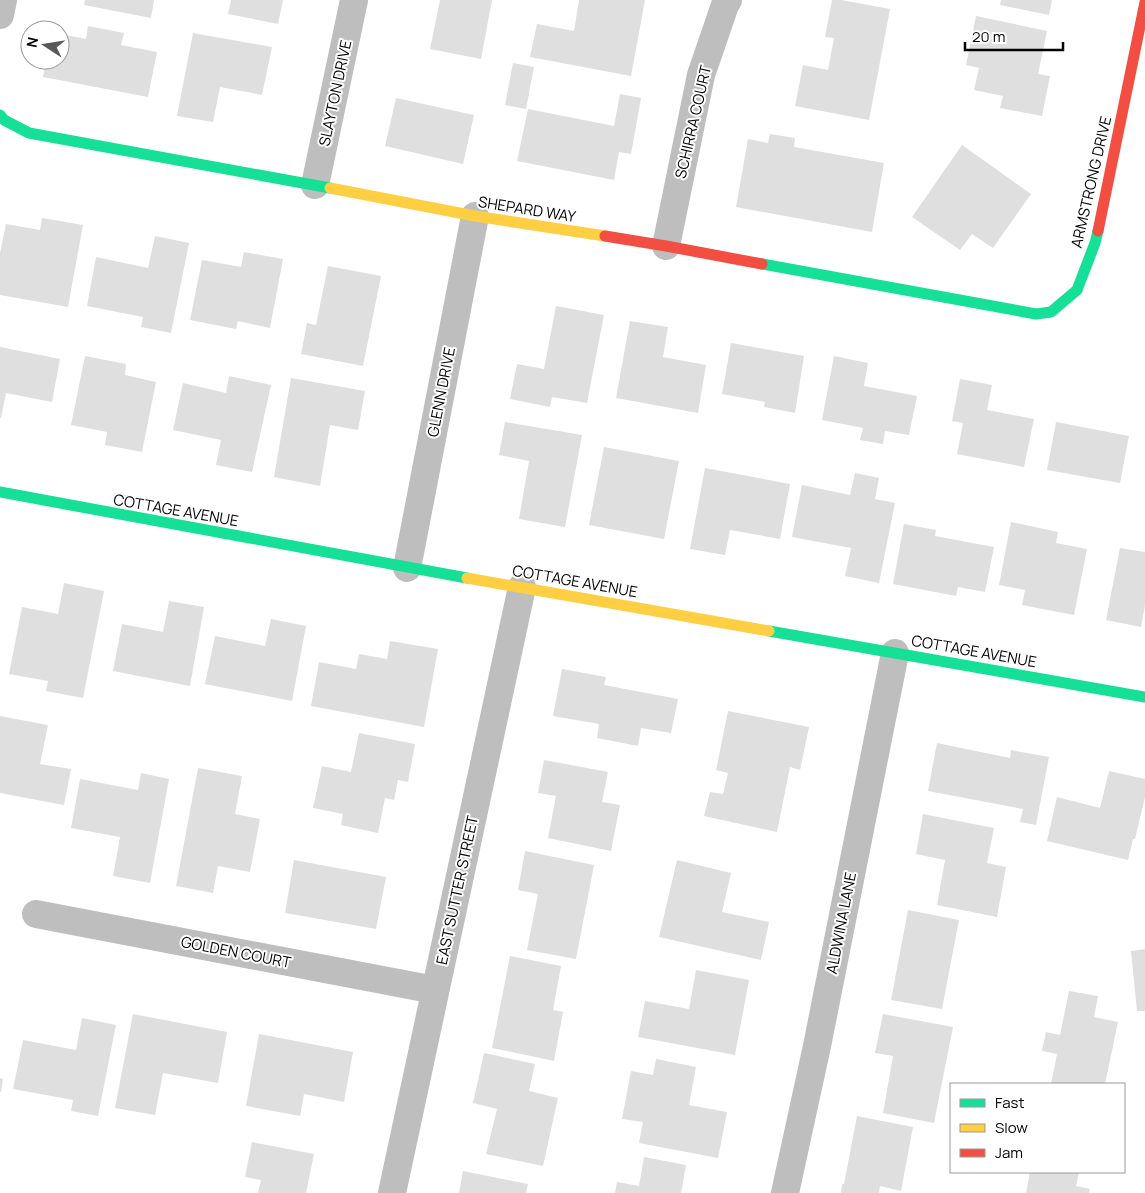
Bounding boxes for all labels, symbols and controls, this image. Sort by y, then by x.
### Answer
north arrow [20,20,70,70]
scale bar [965,20,1062,52]
text: 20 m [972,26,1005,47]
text: N [21,35,42,49]
street label: SLAYTON DRIVE [314,38,356,148]
street label: SCHIRRA COURT [670,63,716,181]
street label: ARMSTRONG DRIVE [1066,114,1116,250]
street label: SHEPARD WAY [477,191,578,227]
street label: GLENN DRIVE [422,345,460,439]
street label: COTTAGE AVENUE [112,489,240,531]
street label: COTTAGE AVENUE [511,560,639,602]
street label: COTTAGE AVENUE [910,630,1038,672]
street label: EAST SUTTER STREET [431,814,483,966]
street label: ALDWINA LANE [821,870,861,976]
street label: GOLDEN COURT [179,931,293,973]
legend [950,1083,1125,1173]
text: Fast [995,1092,1024,1113]
text: Slow [995,1117,1028,1138]
text: Jam [995,1142,1023,1163]

